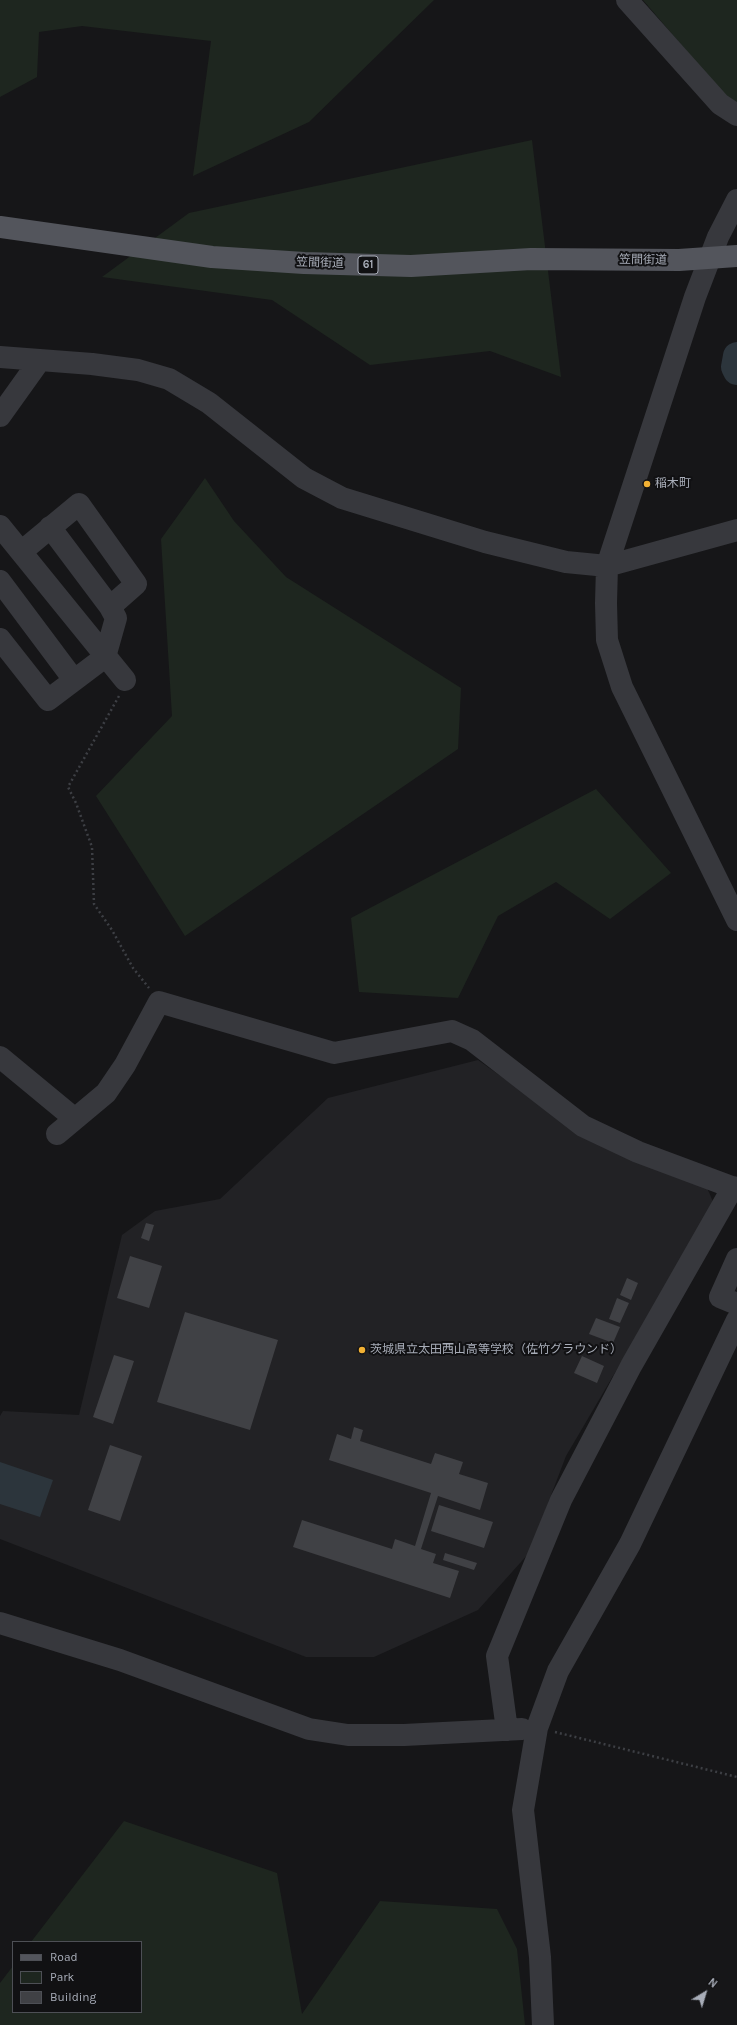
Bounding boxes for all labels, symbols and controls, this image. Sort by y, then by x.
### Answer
street label: 笠間街道 [619,252,667,268]
street label: 笠間街道 [296,255,344,271]
road number: 61 [358,256,378,274]
place label: 稲木町 [655,477,691,491]
marker: 稲木町 [642,479,652,489]
place label: 茨城県立太田西山高等学校（佐竹グラウンド） [370,1343,622,1357]
marker: 茨城県立太田西山高等学校（佐竹グラウンド） [357,1345,367,1355]
legend [12,1941,142,2013]
text: Road [50,1950,78,1964]
text: Park [50,1970,74,1984]
north arrow [685,1973,725,2013]
text: N [706,1976,720,1991]
text: Building [50,1990,96,2004]

